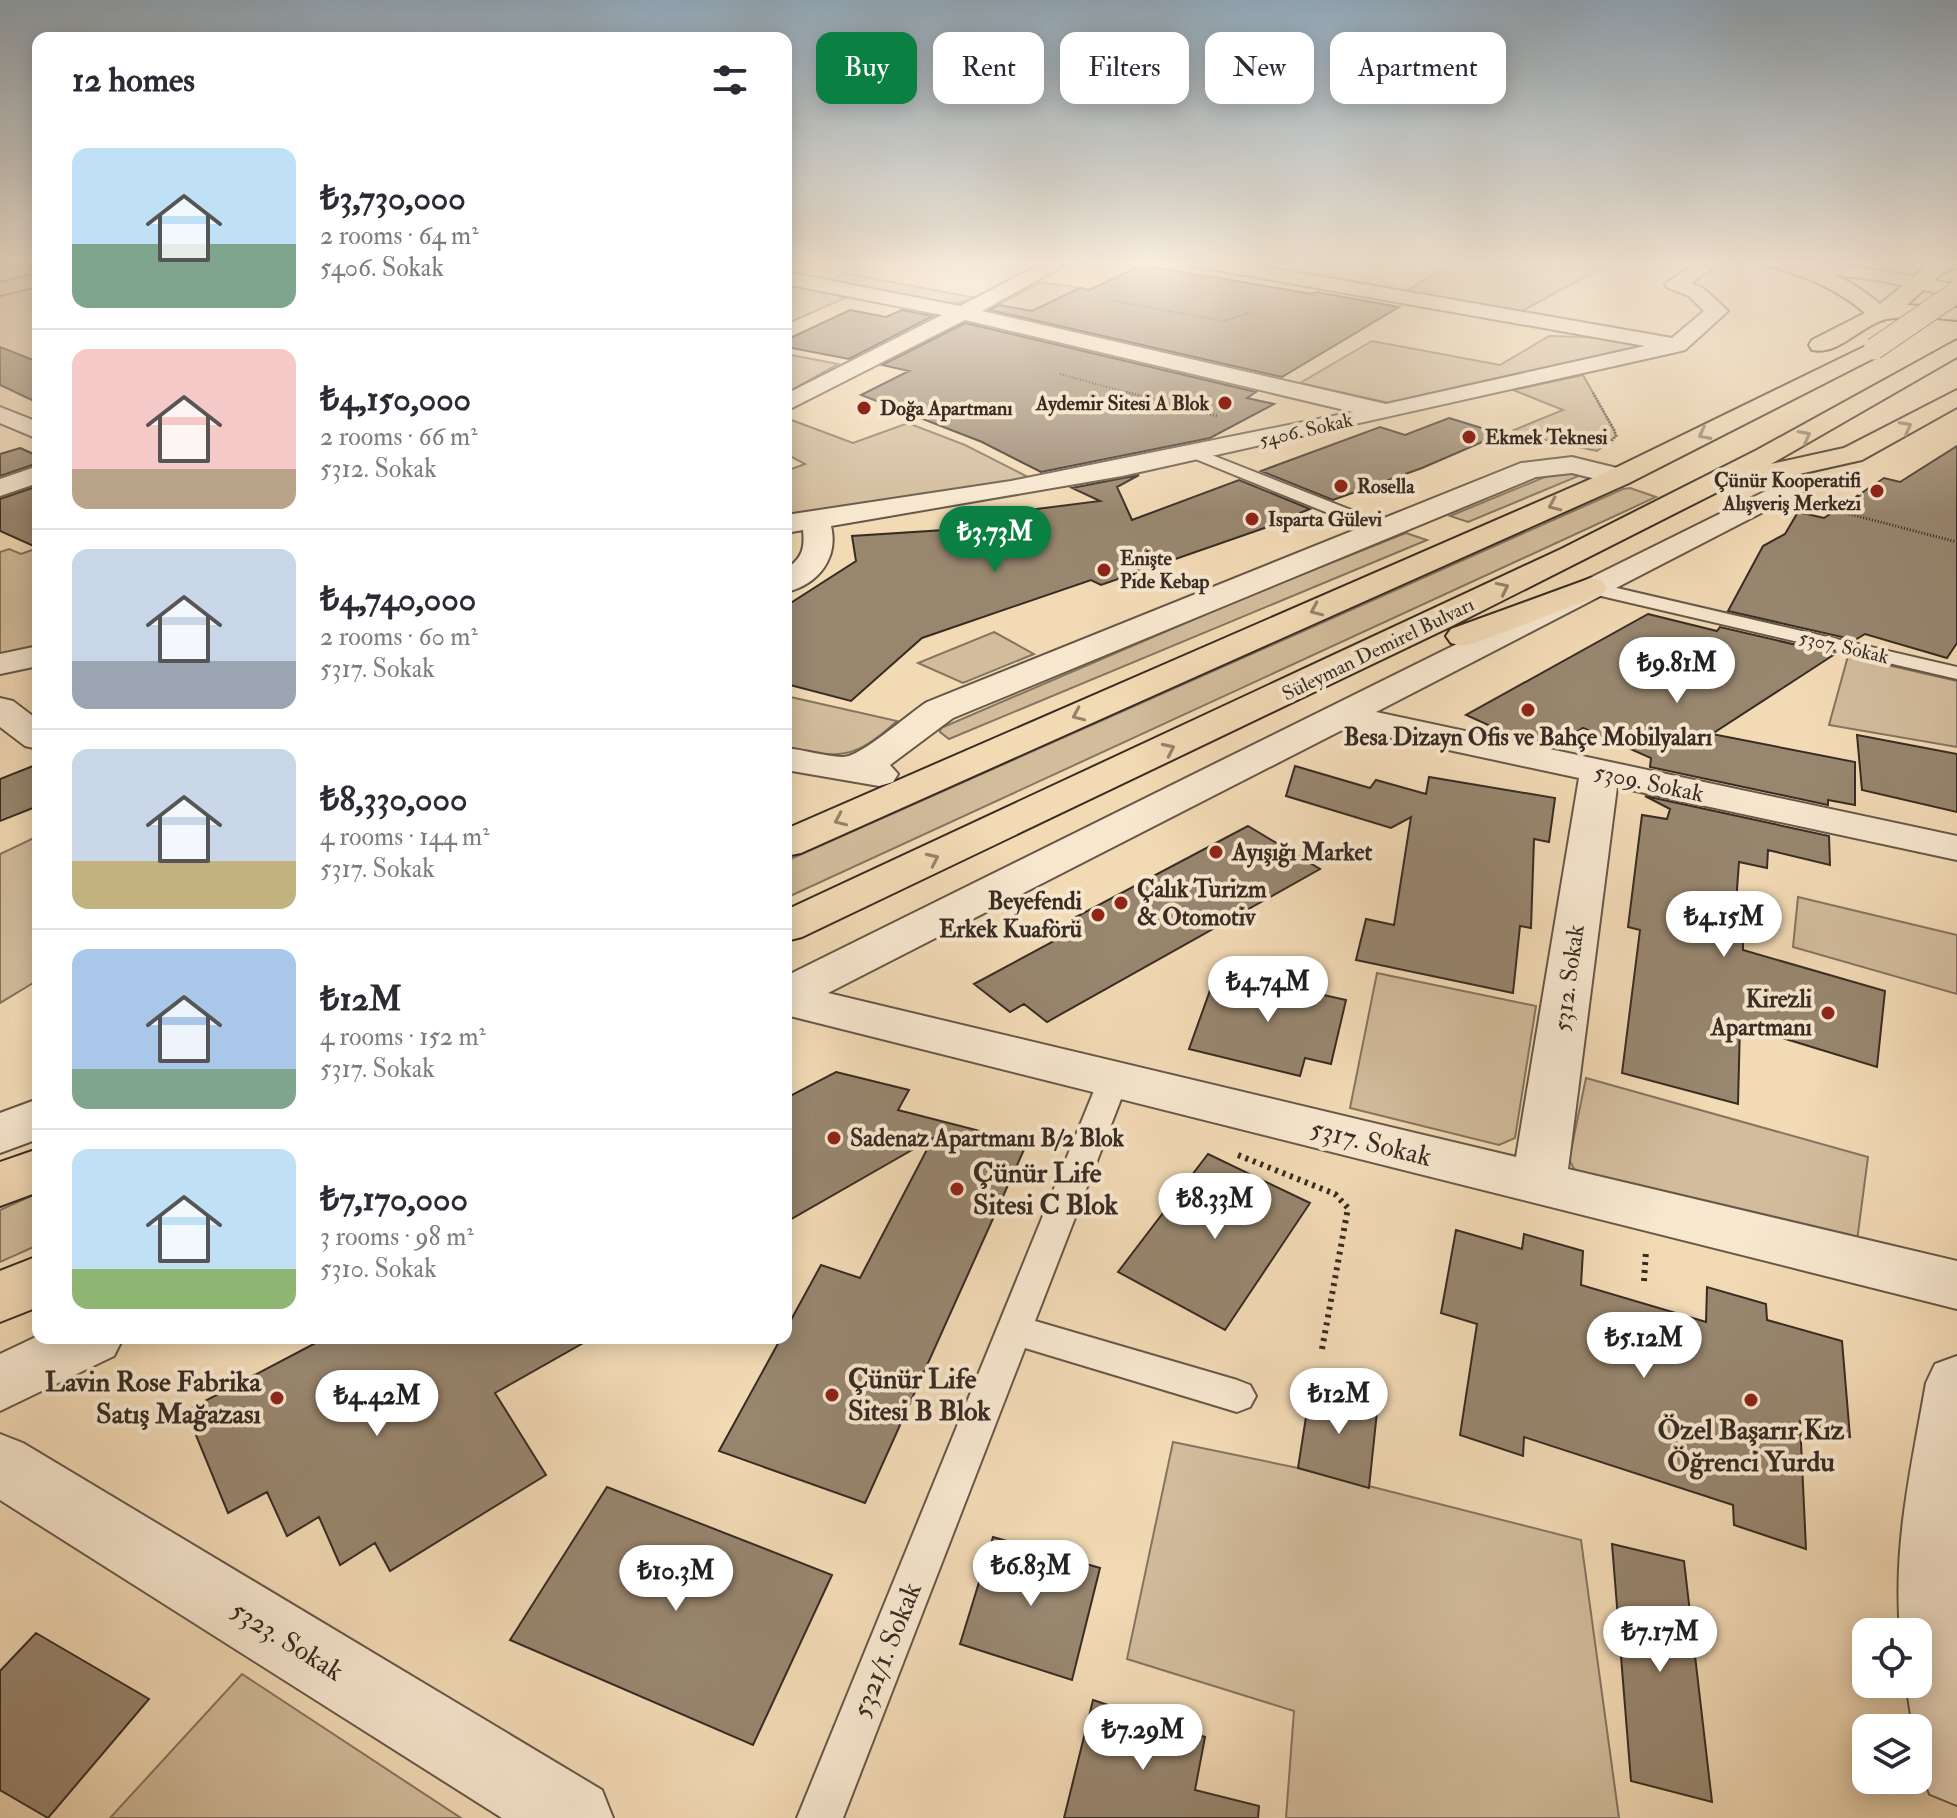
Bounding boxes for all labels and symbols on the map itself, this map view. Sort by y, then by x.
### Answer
place label: Aydemir Sitesi A Blok [1035,391,1209,417]
marker: Aydemir Sitesi A Blok [1216,394,1234,412]
place label: Doğa Apartmanı [880,396,1013,422]
marker: Doğa Apartmanı [855,399,873,417]
street label: 5406. Sokak [1257,407,1356,453]
one-way arrow [1897,422,1912,437]
one-way arrow [1697,424,1712,440]
place label: Ekmek Teknesi [1485,425,1608,450]
marker: Ekmek Teknesi [1460,428,1478,446]
one-way arrow [1797,430,1811,445]
place label: Çünür Kooperatifi Alışveriş Merkezi [1714,468,1862,516]
place label: Rosella [1357,474,1415,499]
marker: Rosella [1332,477,1350,495]
marker: Çünür Kooperatifi Alışveriş Merkezi [1868,482,1886,500]
one-way arrow [1548,496,1562,512]
pin: ₺3.73M [930,506,1060,574]
place label: Isparta Gülevi [1268,507,1383,533]
marker: Isparta Gülevi [1243,510,1261,528]
place label: Enişte Pide Kebap [1120,546,1209,595]
marker: Enişte Pide Kebap [1095,561,1113,579]
one-way arrow [1495,582,1510,598]
street label: Süleyman Demirel Bulvarı [1278,592,1478,706]
one-way arrow [1310,601,1324,617]
street label: 5307. Sokak [1797,625,1892,670]
pin: ₺9.81M [1612,637,1742,705]
marker: Besa Dizayn Ofis ve Bahçe Mobilyaları [1519,701,1537,719]
one-way arrow [1072,706,1086,722]
place label: Besa Dizayn Ofis ve Bahçe Mobilyaları [1344,722,1713,753]
one-way arrow [1160,743,1175,759]
street label: 5309. Sokak [1591,756,1707,810]
one-way arrow [834,810,848,826]
place label: Ayışığı Market [1231,837,1372,868]
marker: Ayışığı Market [1207,843,1225,861]
one-way arrow [925,852,939,868]
place label: Çalık Turizm & Otomotiv [1137,874,1267,933]
place label: Beyefendi Erkek Kuaförü [939,886,1083,945]
pin: ₺4.15M [1659,891,1789,959]
marker: Çalık Turizm & Otomotiv [1112,894,1130,912]
marker: Beyefendi Erkek Kuaförü [1089,906,1107,924]
street label: 5312. Sokak [1546,922,1592,1033]
pin: ₺4.74M [1203,956,1333,1024]
place label: Kirezli Apartmanı [1710,984,1813,1043]
marker: Kirezli Apartmanı [1819,1004,1837,1022]
street label: 5317. Sokak [1307,1111,1436,1175]
place label: Sadenaz Apartmanı B/2 Blok [850,1123,1125,1154]
marker: Sadenaz Apartmanı B/2 Blok [825,1129,843,1147]
place label: Çünür Life Sitesi C Blok [973,1156,1118,1223]
pin: ₺8.33M [1150,1173,1280,1241]
marker: Çünür Life Sitesi C Blok [948,1180,966,1198]
pin: ₺5.12M [1579,1312,1709,1380]
place label: Çünür Life Sitesi B Blok [848,1362,991,1429]
place label: Lavin Rose Fabrika Satış Mağazası [45,1365,262,1432]
pin: ₺12M [1292,1368,1386,1436]
pin: ₺4.42M [312,1370,442,1438]
marker: Çünür Life Sitesi B Blok [823,1386,841,1404]
marker: Lavin Rose Fabrika Satış Mağazası [268,1389,286,1407]
marker: Özel Başarır Kız Öğrenci Yurdu [1742,1391,1760,1409]
place label: Özel Başarır Kız Öğrenci Yurdu [1658,1413,1845,1480]
pin: ₺6.83M [966,1540,1096,1608]
pin: ₺10.3M [611,1545,741,1613]
street label: 5321/1. Sokak [844,1577,930,1723]
street label: 5323. Sokak [224,1593,350,1690]
pin: ₺7.17M [1595,1606,1725,1674]
pin: ₺7.29M [1078,1704,1208,1772]

